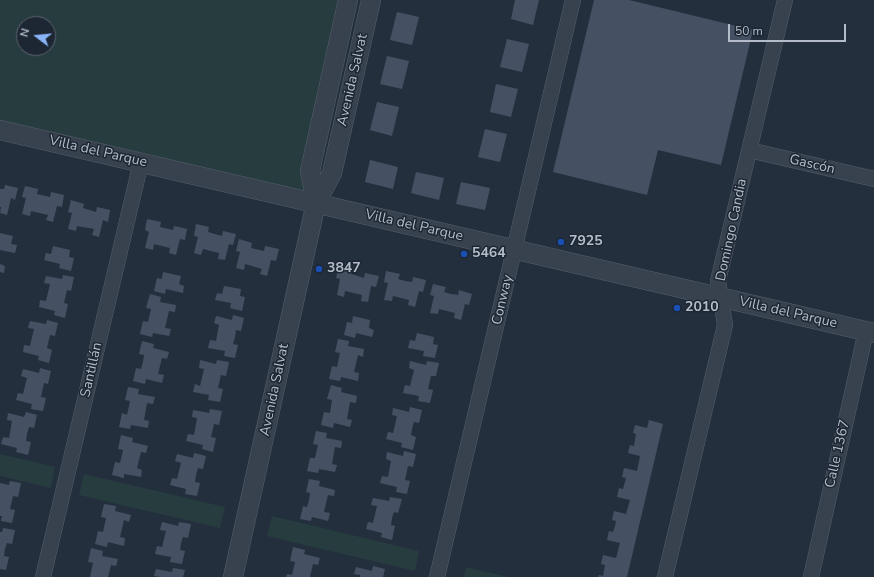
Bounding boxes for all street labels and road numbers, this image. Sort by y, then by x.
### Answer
street label: Avenida Salvat [334,32,372,128]
street label: Villa del Parque [47,133,149,171]
street label: Gascón [788,152,836,178]
street label: Domingo Candia [713,177,751,283]
street label: Villa del Parque [363,207,465,245]
street label: Conway [489,273,517,327]
street label: Villa del Parque [737,294,839,332]
street label: Santillán [78,341,106,399]
street label: Avenida Salvat [257,342,293,438]
street label: Calle 1367 [822,418,854,490]

